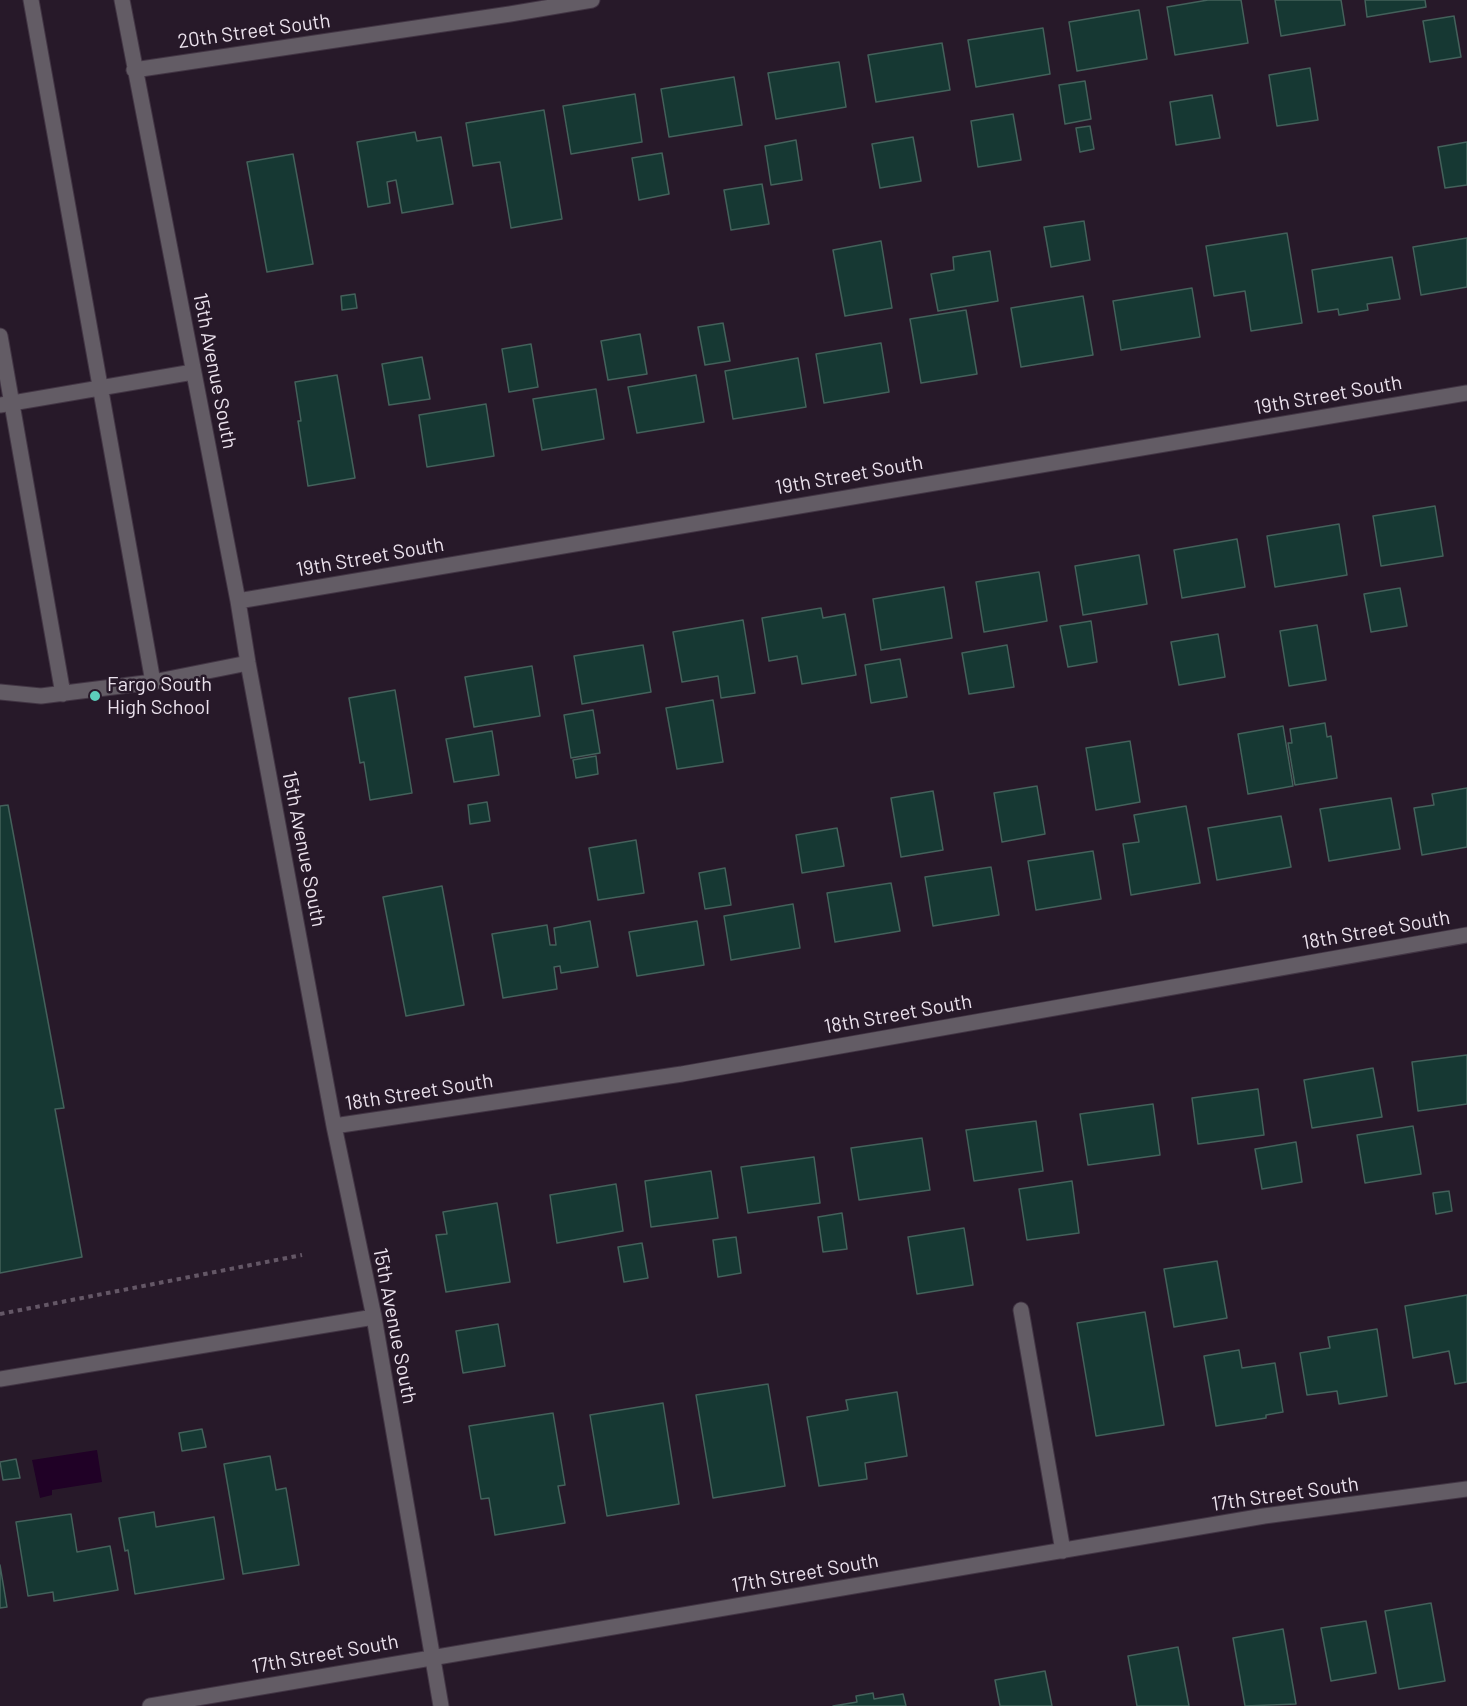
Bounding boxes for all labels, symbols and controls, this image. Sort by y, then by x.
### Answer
street label: 20th Street South [176,8,332,54]
street label: 15th Avenue South [188,291,242,451]
street label: 19th Street South [1252,370,1404,420]
street label: 19th Street South [773,450,925,500]
street label: 19th Street South [294,532,446,582]
place label: Fargo South High School [107,672,212,719]
marker: Fargo South High School [88,689,102,703]
street label: 15th Avenue South [277,769,331,929]
street label: 18th Street South [1300,905,1452,955]
street label: 18th Street South [822,989,974,1039]
street label: 18th Street South [343,1068,495,1116]
street label: 15th Avenue South [368,1246,422,1406]
street label: 17th Street South [1210,1472,1360,1516]
street label: 17th Street South [730,1548,880,1598]
street label: 17th Street South [250,1629,400,1679]

